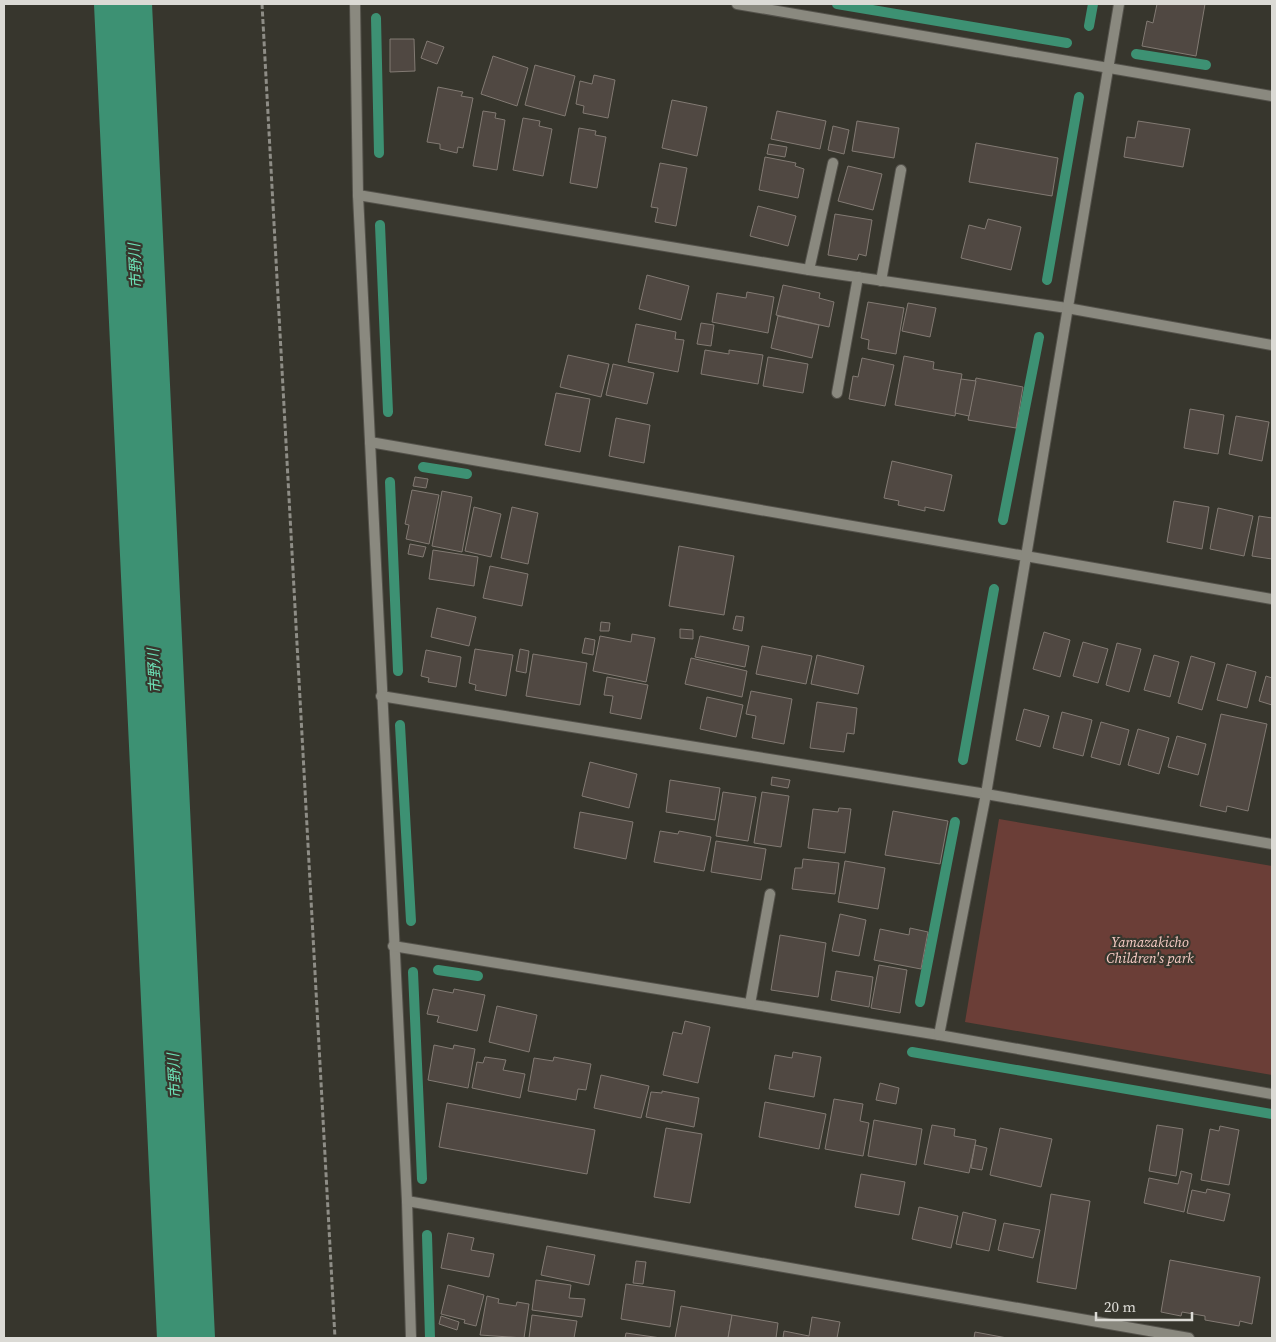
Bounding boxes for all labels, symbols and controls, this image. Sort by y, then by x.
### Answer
water label: 市野川 [123,241,147,289]
water label: 市野川 [142,646,166,694]
park label: Yamazakicho Children's park [1106,932,1194,968]
water label: 市野川 [162,1051,186,1099]
scale bar [1096,1290,1192,1322]
text: 20 m [1104,1296,1136,1317]

